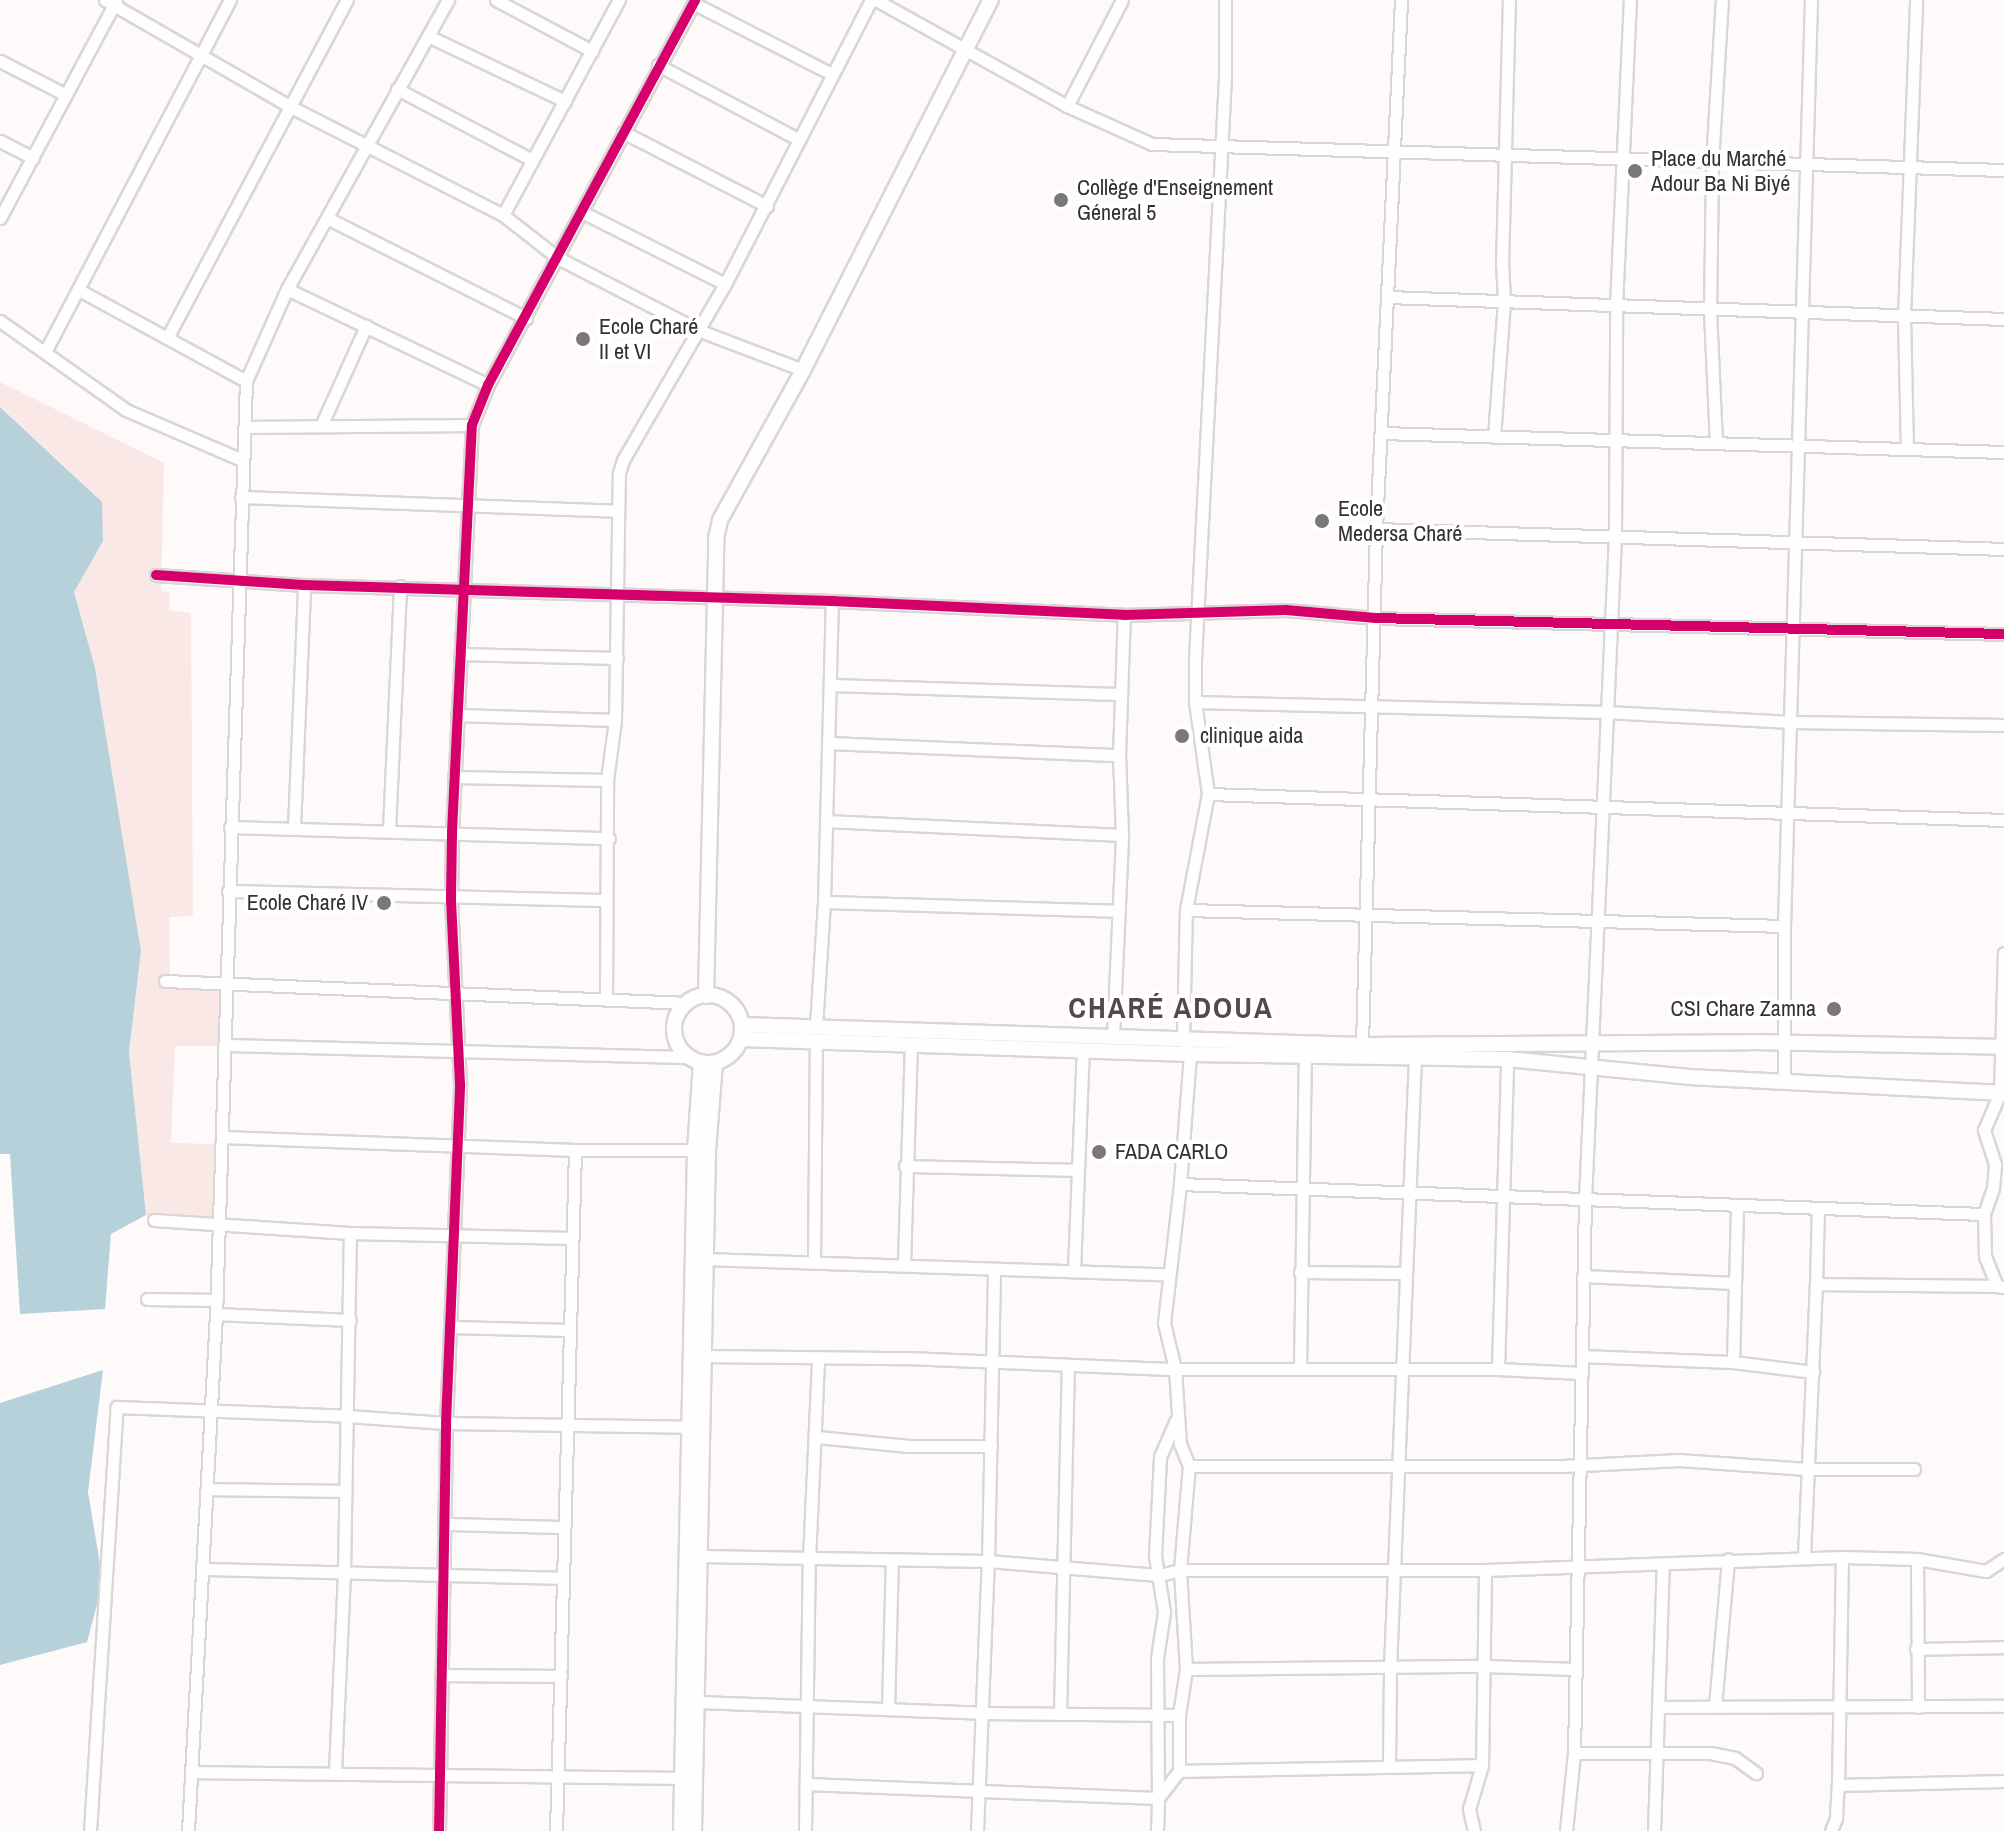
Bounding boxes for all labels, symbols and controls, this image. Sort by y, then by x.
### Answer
place label: Place du Marché Adour Ba Ni Biyé [1651,145,1790,196]
marker: Place du Marché Adour Ba Ni Biyé [1626,162,1644,180]
place label: Collège d'Enseignement Géneral 5 [1077,174,1273,226]
marker: Collège d'Enseignement Géneral 5 [1052,191,1070,209]
place label: Ecole Charé II et VI [599,313,698,364]
marker: Ecole Charé II et VI [574,330,592,348]
place label: Ecole Medersa Charé [1338,495,1462,546]
marker: Ecole Medersa Charé [1313,512,1331,530]
place label: clinique aida [1200,723,1303,749]
marker: clinique aida [1171,725,1193,747]
place label: Ecole Charé IV [247,890,368,916]
marker: Ecole Charé IV [375,894,393,912]
district label: CHARÉ ADOUA [1068,989,1274,1025]
place label: CSI Chare Zamna [1671,996,1816,1022]
marker: CSI Chare Zamna [1823,998,1845,1020]
place label: FADA CARLO [1115,1139,1229,1165]
marker: FADA CARLO [1090,1143,1108,1161]

